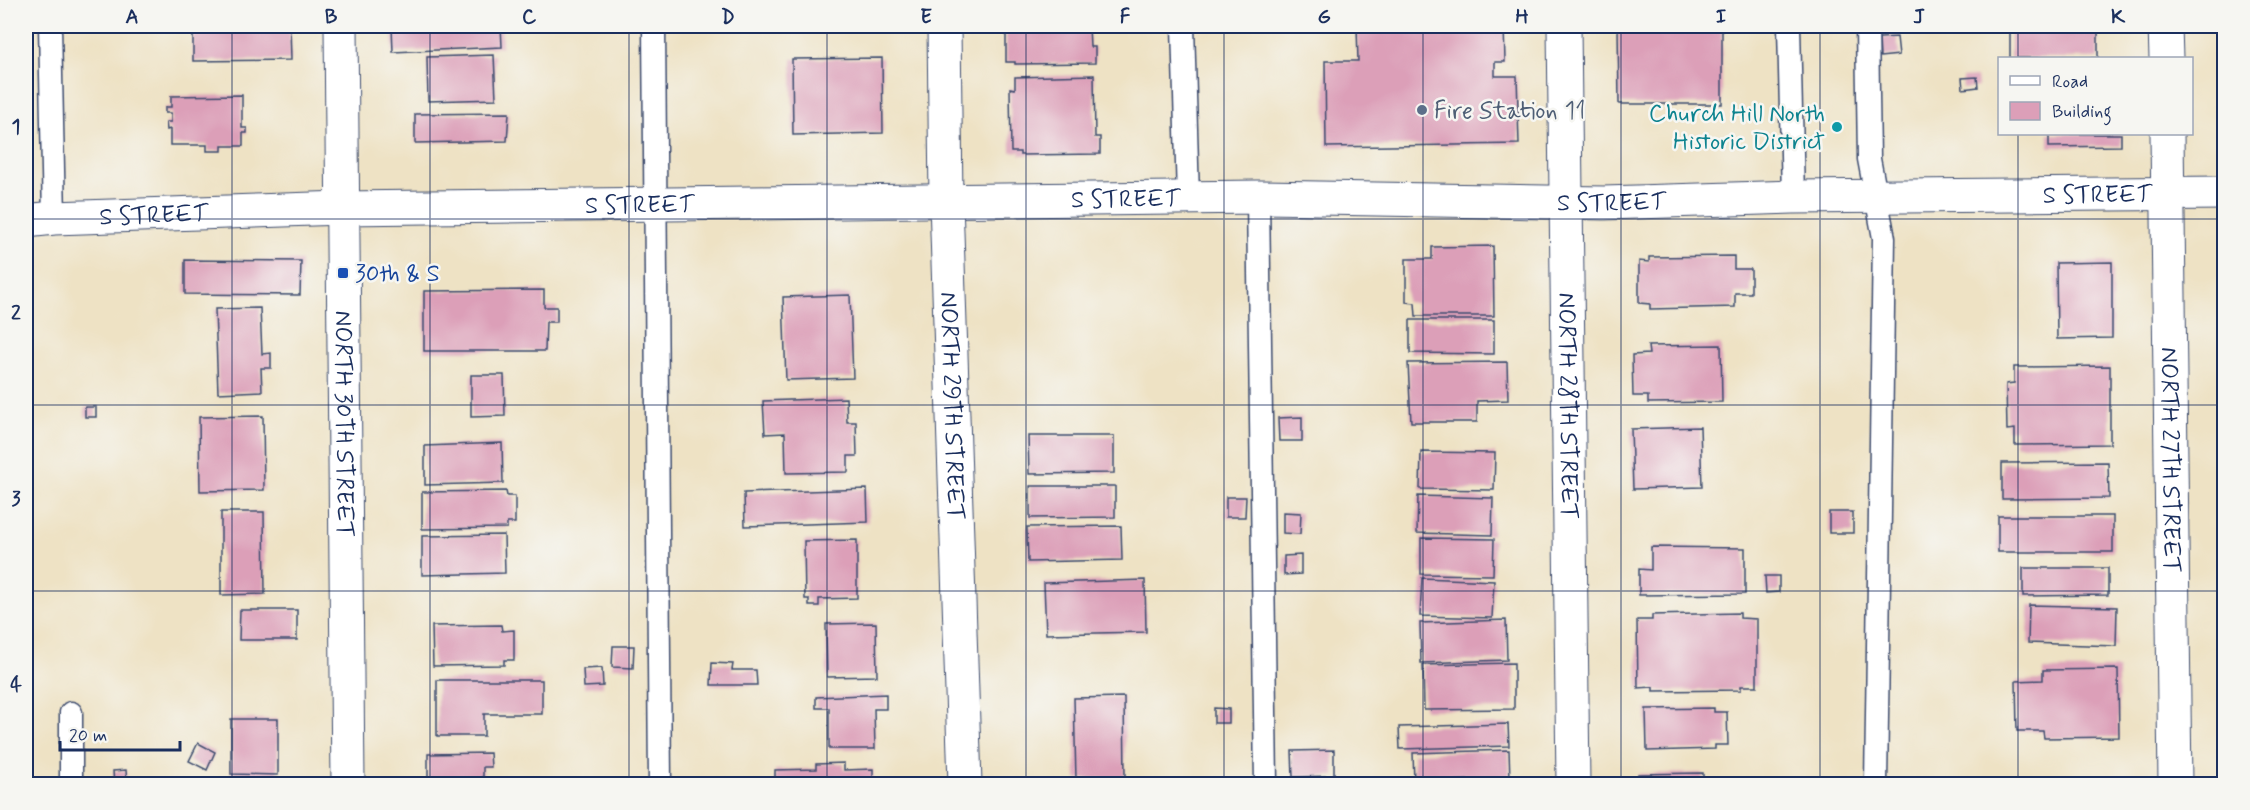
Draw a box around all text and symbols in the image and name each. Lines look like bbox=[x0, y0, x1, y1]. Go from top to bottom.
text: A bbox=[125, 4, 139, 31]
text: B bbox=[325, 4, 338, 31]
text: C bbox=[522, 4, 537, 31]
text: D bbox=[721, 4, 735, 31]
text: E bbox=[920, 4, 932, 31]
text: F bbox=[1120, 4, 1131, 31]
text: G bbox=[1317, 4, 1331, 31]
text: H bbox=[1515, 4, 1529, 31]
text: I bbox=[1716, 4, 1726, 31]
text: J bbox=[1913, 4, 1925, 31]
text: K bbox=[2111, 4, 2126, 31]
legend bbox=[1998, 57, 2193, 135]
text: Road bbox=[2052, 70, 2088, 94]
place label: Fire Station 11 bbox=[1434, 96, 1586, 127]
place label: Church Hill North Historic District bbox=[1649, 99, 1825, 158]
text: Building bbox=[2052, 100, 2112, 126]
marker: Fire Station 11 bbox=[1415, 103, 1429, 117]
text: 1 bbox=[12, 114, 20, 141]
marker: Church Hill North Historic District bbox=[1830, 120, 1844, 134]
street label: S STREET bbox=[2043, 180, 2153, 212]
street label: S STREET bbox=[1071, 184, 1181, 216]
street label: S STREET bbox=[1557, 187, 1667, 220]
street label: S STREET bbox=[585, 190, 695, 222]
street label: S STREET bbox=[99, 199, 210, 233]
place label: 30th & S bbox=[355, 259, 440, 290]
marker: 30th & S bbox=[336, 266, 350, 280]
street label: NORTH 29TH STREET bbox=[932, 291, 970, 521]
street label: NORTH 28TH STREET bbox=[1550, 292, 1584, 520]
text: 2 bbox=[11, 300, 21, 327]
street label: NORTH 30TH STREET bbox=[327, 310, 360, 538]
street label: NORTH 27TH STREET bbox=[2153, 347, 2186, 573]
text: 3 bbox=[11, 486, 21, 513]
text: 4 bbox=[10, 672, 22, 699]
scale bar bbox=[60, 714, 180, 752]
text: 20 m bbox=[69, 724, 107, 748]

